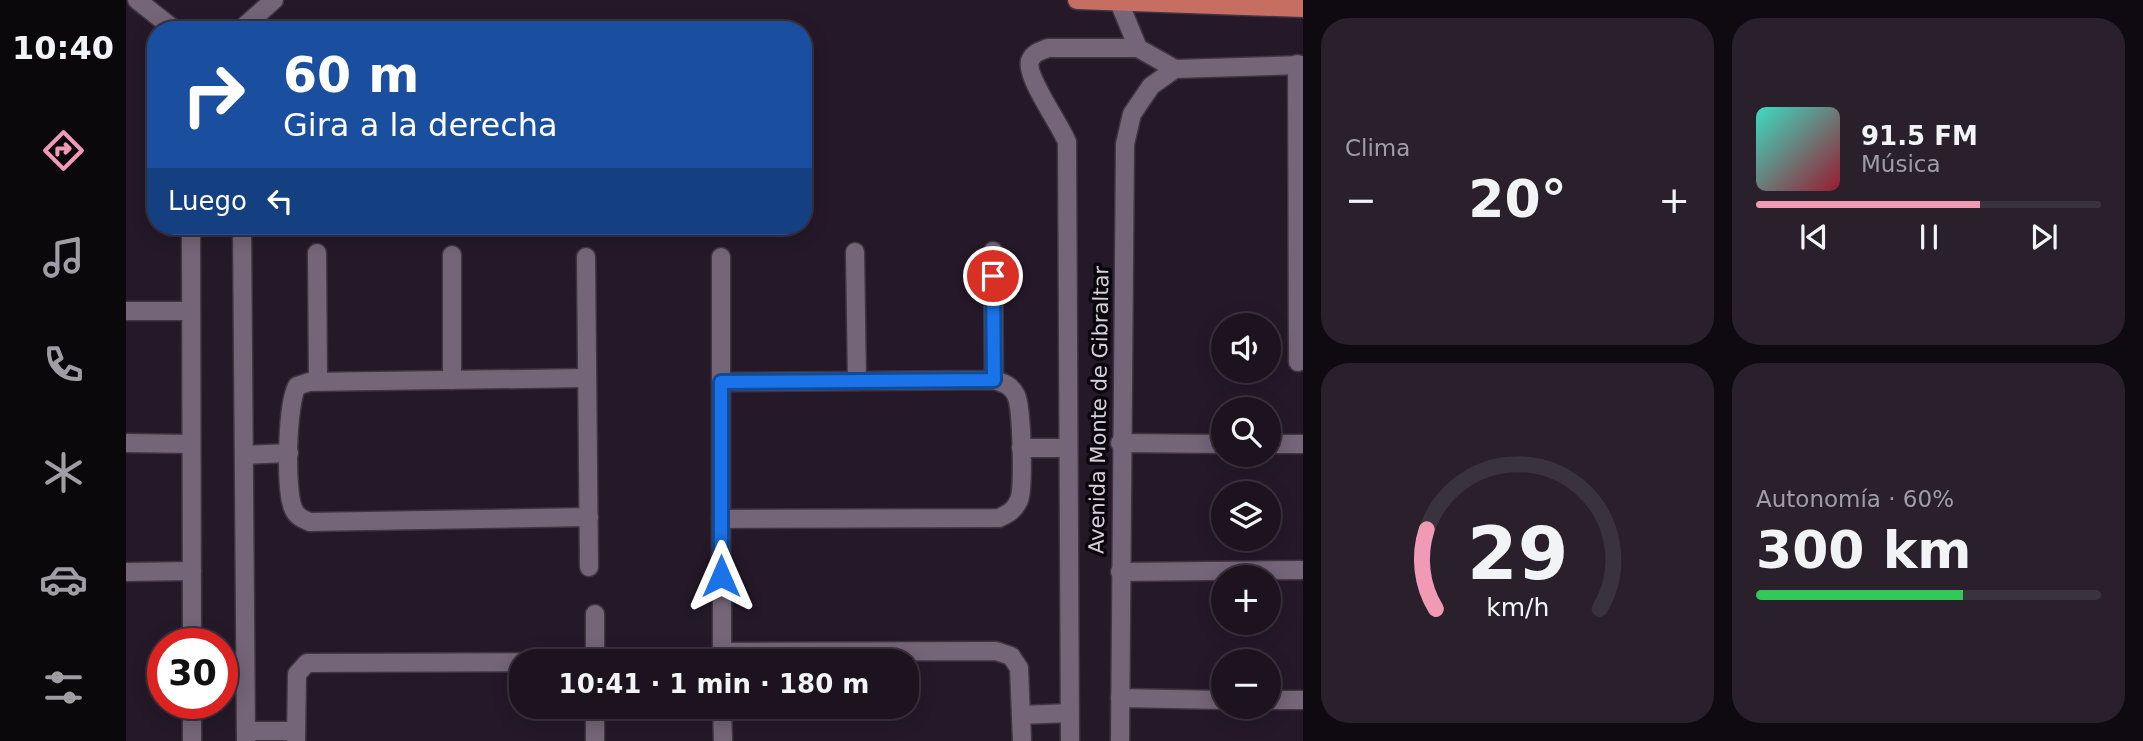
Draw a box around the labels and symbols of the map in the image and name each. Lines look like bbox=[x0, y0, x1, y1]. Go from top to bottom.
pin bbox=[963, 246, 1023, 306]
street label: Avenida Monte de Gibraltar bbox=[1084, 265, 1114, 554]
position arrow bbox=[684, 539, 758, 613]
speed limit sign: 30 bbox=[147, 628, 238, 719]

